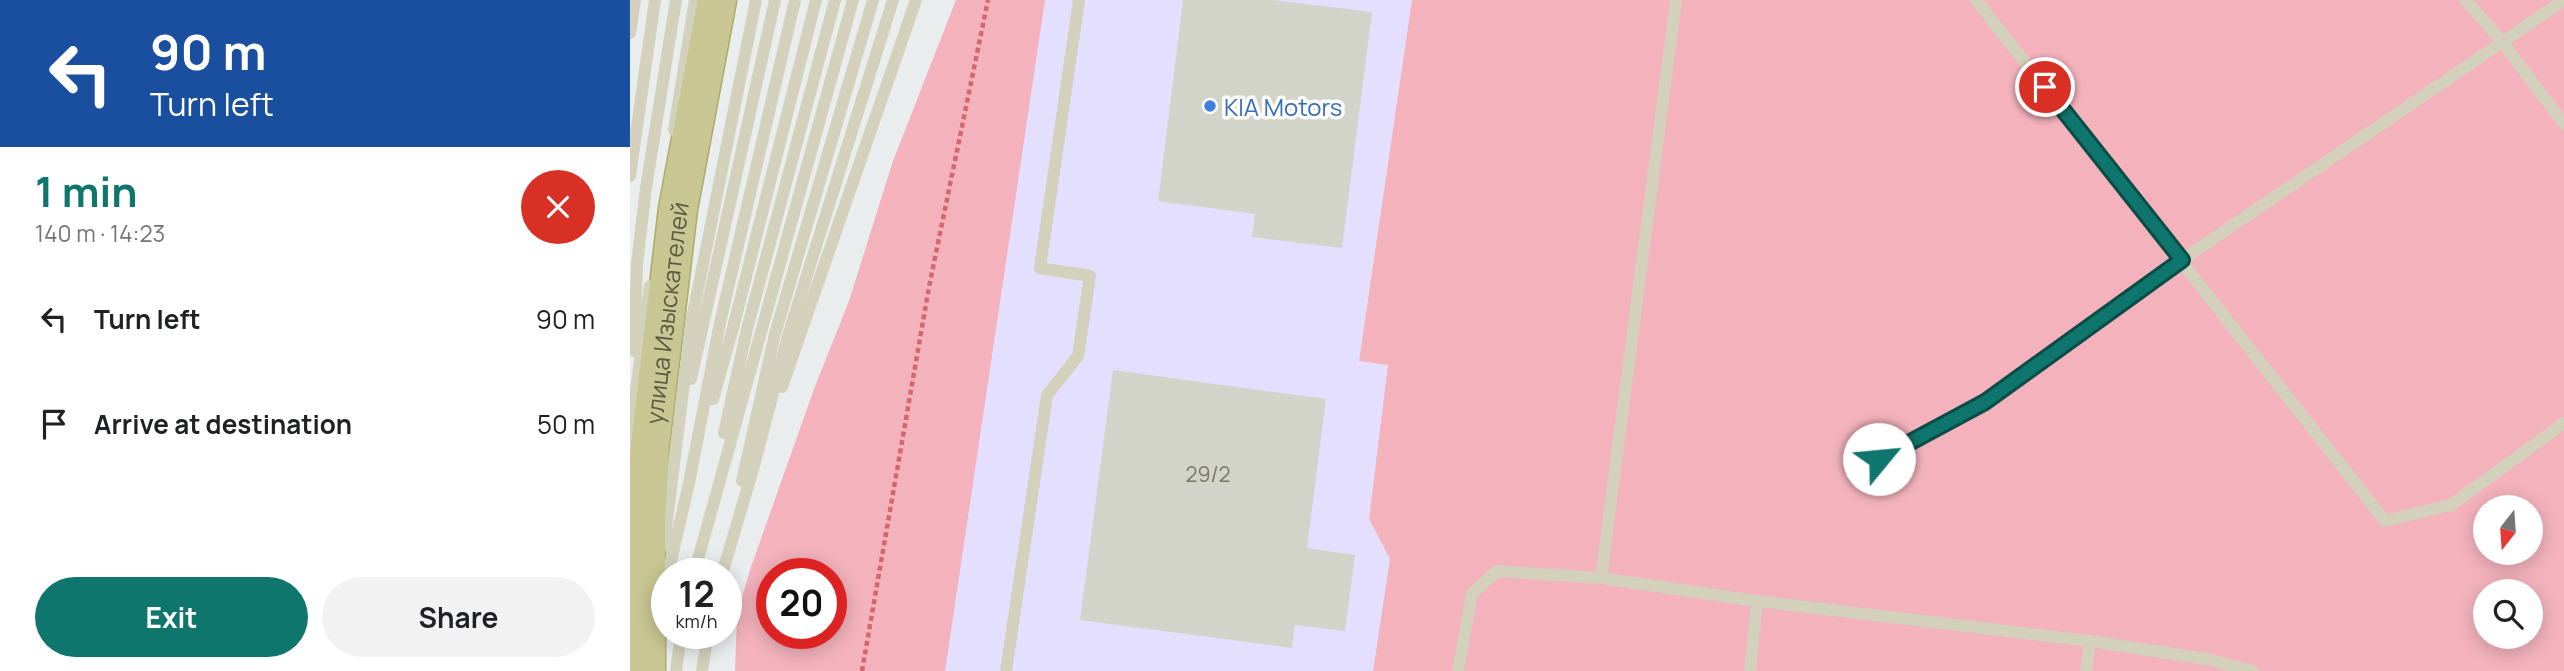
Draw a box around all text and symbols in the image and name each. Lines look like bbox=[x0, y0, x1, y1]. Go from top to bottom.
text: 90 m bbox=[150, 18, 267, 85]
icon: left bbox=[35, 28, 126, 119]
pin bbox=[2015, 57, 2075, 117]
icon: arrive bbox=[2026, 68, 2064, 106]
text: Turn left bbox=[150, 82, 274, 126]
place label: KIA Motors bbox=[1224, 90, 1342, 123]
marker: KIA Motors bbox=[1202, 98, 1218, 114]
text: 1 min bbox=[35, 162, 138, 220]
button: close bbox=[521, 170, 595, 244]
street label: улица Изыскателей bbox=[636, 199, 696, 426]
text: 140 m · 14:23 bbox=[35, 217, 165, 249]
icon: left bbox=[35, 300, 73, 338]
text: Turn left bbox=[94, 301, 201, 337]
text: 90 m bbox=[536, 301, 595, 337]
icon: arrive bbox=[35, 405, 73, 443]
text: Arrive at destination bbox=[94, 406, 352, 442]
text: 50 m bbox=[537, 406, 595, 442]
position arrow bbox=[1842, 422, 1916, 496]
house number: 29/2 bbox=[1185, 460, 1231, 488]
north arrow bbox=[2473, 495, 2543, 565]
map controls bbox=[2473, 495, 2543, 649]
speed limit sign: 20 bbox=[756, 558, 847, 649]
text: 12 bbox=[678, 570, 715, 618]
button: Exit bbox=[35, 577, 308, 657]
button: Share bbox=[322, 577, 595, 657]
button: search bbox=[2473, 579, 2543, 649]
text: km/h bbox=[676, 609, 717, 633]

